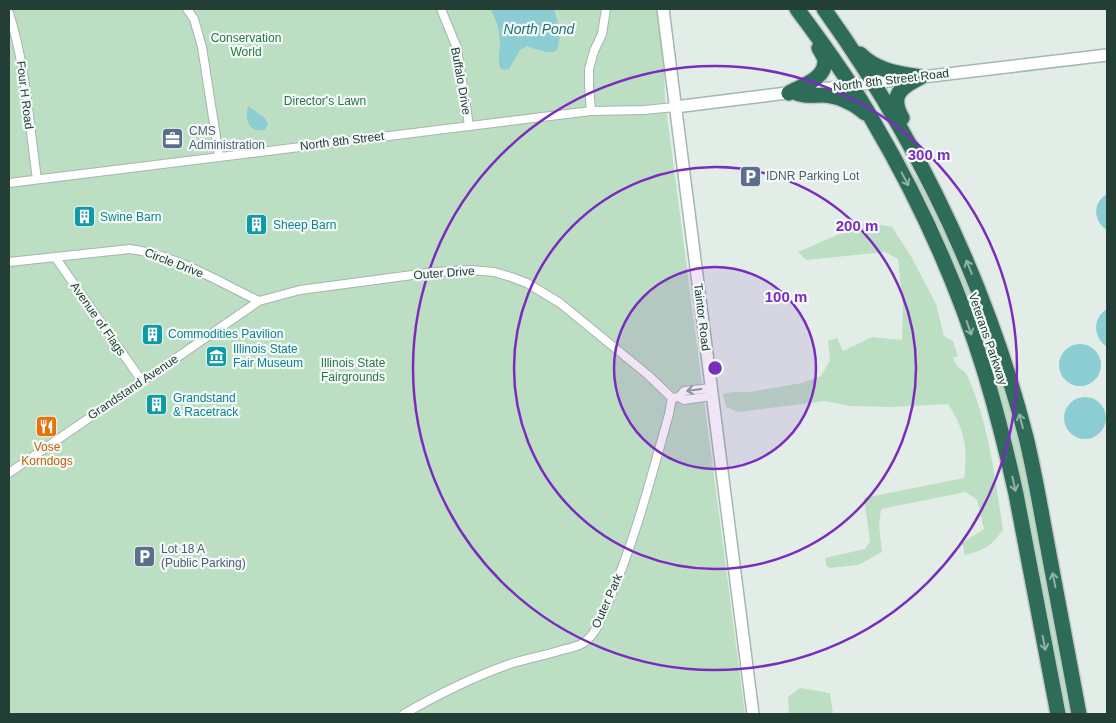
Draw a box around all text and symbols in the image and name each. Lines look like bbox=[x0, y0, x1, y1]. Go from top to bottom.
water label: North Pond bbox=[504, 21, 576, 37]
park label: Conservation World bbox=[211, 31, 281, 59]
street label: Buffalo Drive bbox=[448, 46, 474, 116]
street label: Four H Road bbox=[14, 60, 36, 130]
street label: North 8th Street Road bbox=[832, 66, 950, 94]
park label: Director's Lawn bbox=[284, 94, 366, 108]
place label: CMS Administration bbox=[189, 124, 265, 152]
office icon: CMS Administration bbox=[161, 126, 185, 150]
street label: North 8th Street bbox=[299, 129, 386, 153]
text: 300 m bbox=[908, 146, 950, 163]
parking icon: IDNR Parking Lot bbox=[738, 164, 762, 188]
place label: IDNR Parking Lot bbox=[766, 169, 860, 183]
one-way arrow bbox=[901, 171, 910, 186]
building icon: Swine Barn bbox=[72, 205, 96, 229]
place label: Swine Barn bbox=[100, 210, 161, 224]
building icon: Sheep Barn bbox=[245, 213, 269, 237]
text: 200 m bbox=[836, 217, 878, 234]
place label: Sheep Barn bbox=[273, 218, 336, 232]
street label: Circle Drive bbox=[143, 245, 206, 281]
one-way arrow bbox=[964, 260, 974, 275]
street label: Outer Drive bbox=[413, 264, 475, 282]
street label: Avenue of Flags bbox=[67, 280, 129, 358]
street label: Taintor Road bbox=[691, 282, 713, 352]
text: 100 m bbox=[765, 288, 807, 305]
street label: Veterans Parkway bbox=[966, 291, 1010, 387]
one-way arrow bbox=[965, 319, 975, 335]
building icon: Commodities Pavilion bbox=[140, 322, 164, 346]
place label: Commodities Pavilion bbox=[168, 327, 283, 341]
place label: Illinois State Fair Museum bbox=[233, 342, 303, 370]
museum icon: Illinois State Fair Museum bbox=[205, 344, 229, 368]
street label: Grandstand Avenue bbox=[85, 351, 181, 422]
park label: Illinois State Fairgrounds bbox=[321, 356, 386, 384]
centre of rings bbox=[706, 359, 724, 377]
one-way arrow bbox=[686, 385, 702, 395]
place label: Grandstand & Racetrack bbox=[173, 391, 239, 419]
building icon: Grandstand & Racetrack bbox=[145, 393, 169, 417]
restaurant icon: Vose Korndogs bbox=[35, 414, 59, 438]
one-way arrow bbox=[1016, 414, 1026, 430]
place label: Vose Korndogs bbox=[21, 440, 73, 468]
one-way arrow bbox=[1010, 475, 1019, 491]
place label: Lot 18 A (Public Parking) bbox=[161, 542, 246, 570]
parking icon: Lot 18 A (Public Parking) bbox=[133, 544, 157, 568]
street label: Outer Park bbox=[589, 571, 626, 630]
one-way arrow bbox=[1049, 573, 1058, 589]
one-way arrow bbox=[1040, 635, 1049, 651]

